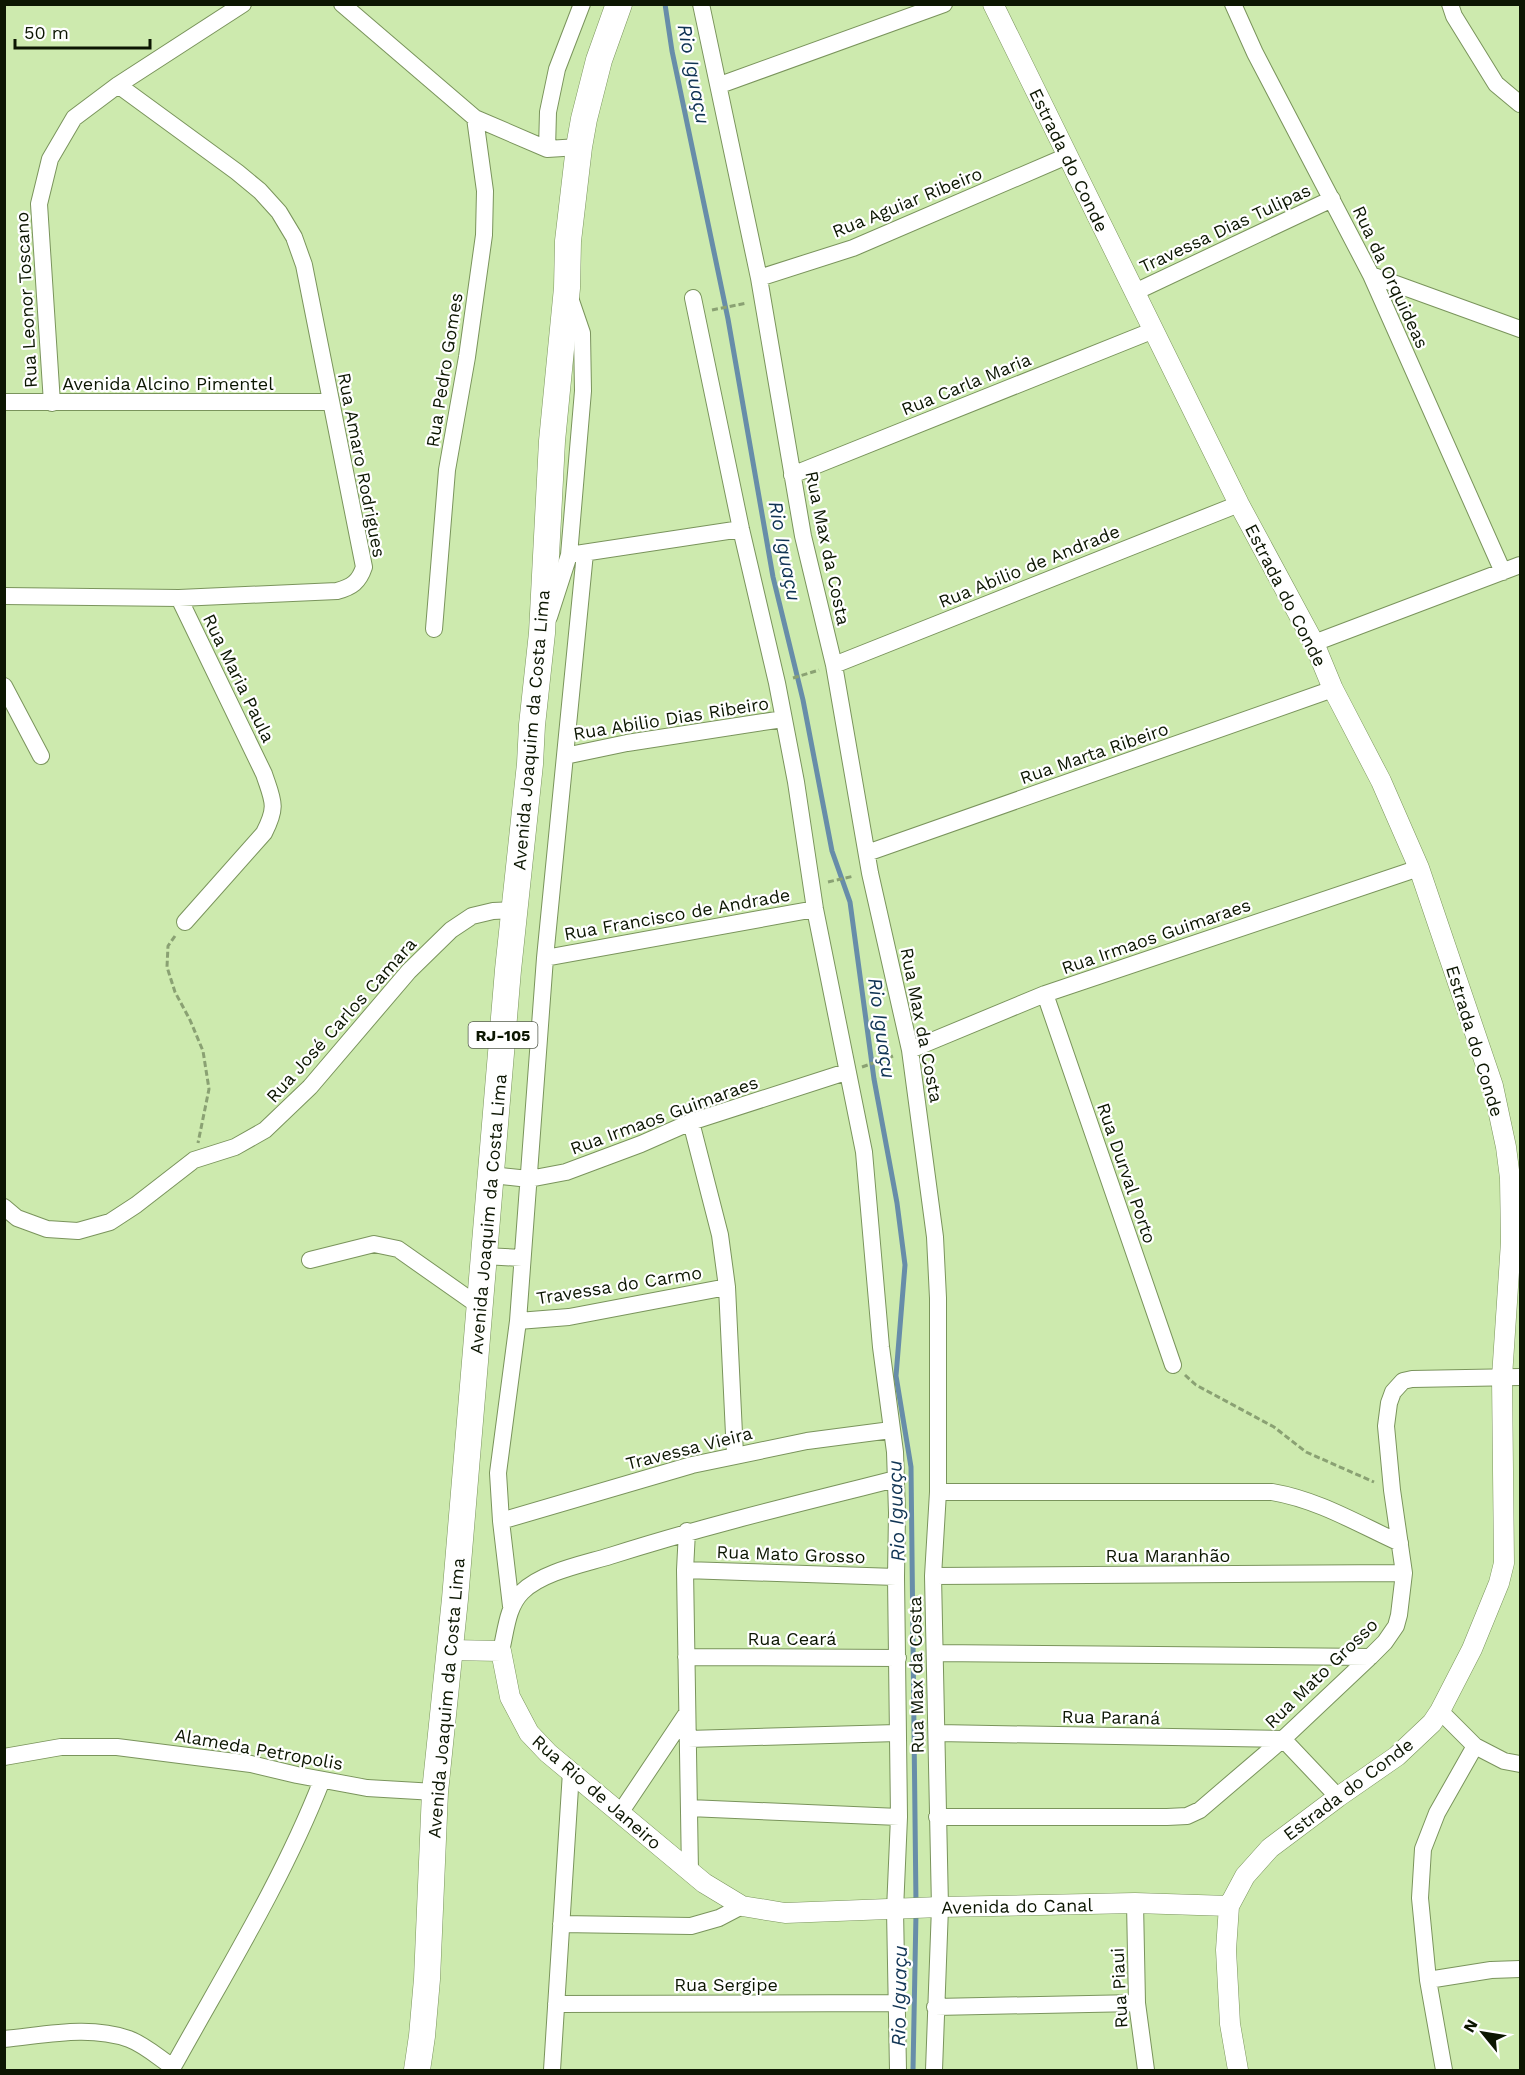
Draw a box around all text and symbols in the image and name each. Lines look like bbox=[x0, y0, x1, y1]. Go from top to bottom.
scale bar bbox=[15, 12, 150, 50]
text: 50 m bbox=[24, 22, 69, 43]
water label: Rio Iguaçu bbox=[673, 22, 715, 126]
street label: Estrada do Conde bbox=[1025, 85, 1113, 235]
street label: Rua Aguiar Ribeiro bbox=[829, 162, 985, 242]
street label: Travessa Dias Tulipas bbox=[1136, 179, 1314, 277]
street label: Rua da Orquideas bbox=[1349, 202, 1433, 352]
street label: Rua Leonor Toscano bbox=[11, 211, 41, 389]
street label: Rua Pedro Gomes bbox=[421, 291, 467, 449]
street label: Rua Carla Maria bbox=[898, 348, 1034, 420]
street label: Rua Amaro Rodrigues bbox=[334, 371, 390, 559]
street label: Avenida Alcino Pimentel bbox=[62, 373, 274, 394]
street label: Rua Max da Costa bbox=[801, 469, 855, 627]
water label: Rio Iguaçu bbox=[764, 499, 806, 603]
street label: Rua Abilio de Andrade bbox=[935, 520, 1123, 612]
street label: Estrada do Conde bbox=[1241, 520, 1331, 670]
street label: Avenida Joaquim da Costa Lima bbox=[508, 589, 554, 871]
street label: Rua Maria Paula bbox=[199, 610, 279, 746]
street label: Rua Abilio Dias Ribeiro bbox=[572, 692, 770, 744]
street label: Rua Marta Ribeiro bbox=[1017, 718, 1171, 788]
street label: Rua Francisco de Andrade bbox=[562, 884, 792, 944]
street label: Rua Irmaos Guimaraes bbox=[1059, 894, 1253, 978]
street label: Rua José Carlos Camara bbox=[262, 933, 420, 1107]
street label: Rua Max da Costa bbox=[897, 946, 947, 1104]
street label: Estrada do Conde bbox=[1442, 963, 1508, 1119]
water label: Rio Iguaçu bbox=[863, 976, 901, 1080]
road number: RJ-105 bbox=[468, 1022, 538, 1048]
street label: Rua Irmaos Guimaraes bbox=[567, 1071, 761, 1159]
street label: Avenida Joaquim da Costa Lima bbox=[465, 1073, 511, 1355]
street label: Rua Durval Porto bbox=[1093, 1100, 1161, 1246]
street label: Travessa do Carmo bbox=[535, 1262, 703, 1308]
street label: Travessa Vieira bbox=[624, 1422, 754, 1474]
water label: Rio Iguaçu bbox=[882, 1460, 910, 1562]
street label: Rua Mato Grosso bbox=[716, 1541, 866, 1567]
street label: Rua Maranhão bbox=[1106, 1545, 1230, 1566]
street label: Avenida Joaquim da Costa Lima bbox=[423, 1557, 469, 1839]
street label: Rua Max da Costa bbox=[904, 1596, 928, 1754]
street label: Rua Mato Grosso bbox=[1260, 1614, 1382, 1732]
street label: Rua Ceará bbox=[748, 1628, 837, 1649]
street label: Rua Paraná bbox=[1062, 1706, 1160, 1728]
street label: Alameda Petropolis bbox=[173, 1724, 345, 1774]
street label: Rua Rio de Janeiro bbox=[528, 1730, 666, 1854]
street label: Estrada do Conde bbox=[1279, 1733, 1417, 1845]
street label: Avenida do Canal bbox=[941, 1894, 1094, 1918]
water label: Rio Iguaçu bbox=[886, 1945, 912, 2047]
street label: Rua Piaui bbox=[1106, 1947, 1132, 2029]
street label: Rua Sergipe bbox=[674, 1974, 778, 1995]
north arrow bbox=[1453, 2003, 1513, 2063]
text: N bbox=[1459, 2016, 1482, 2036]

